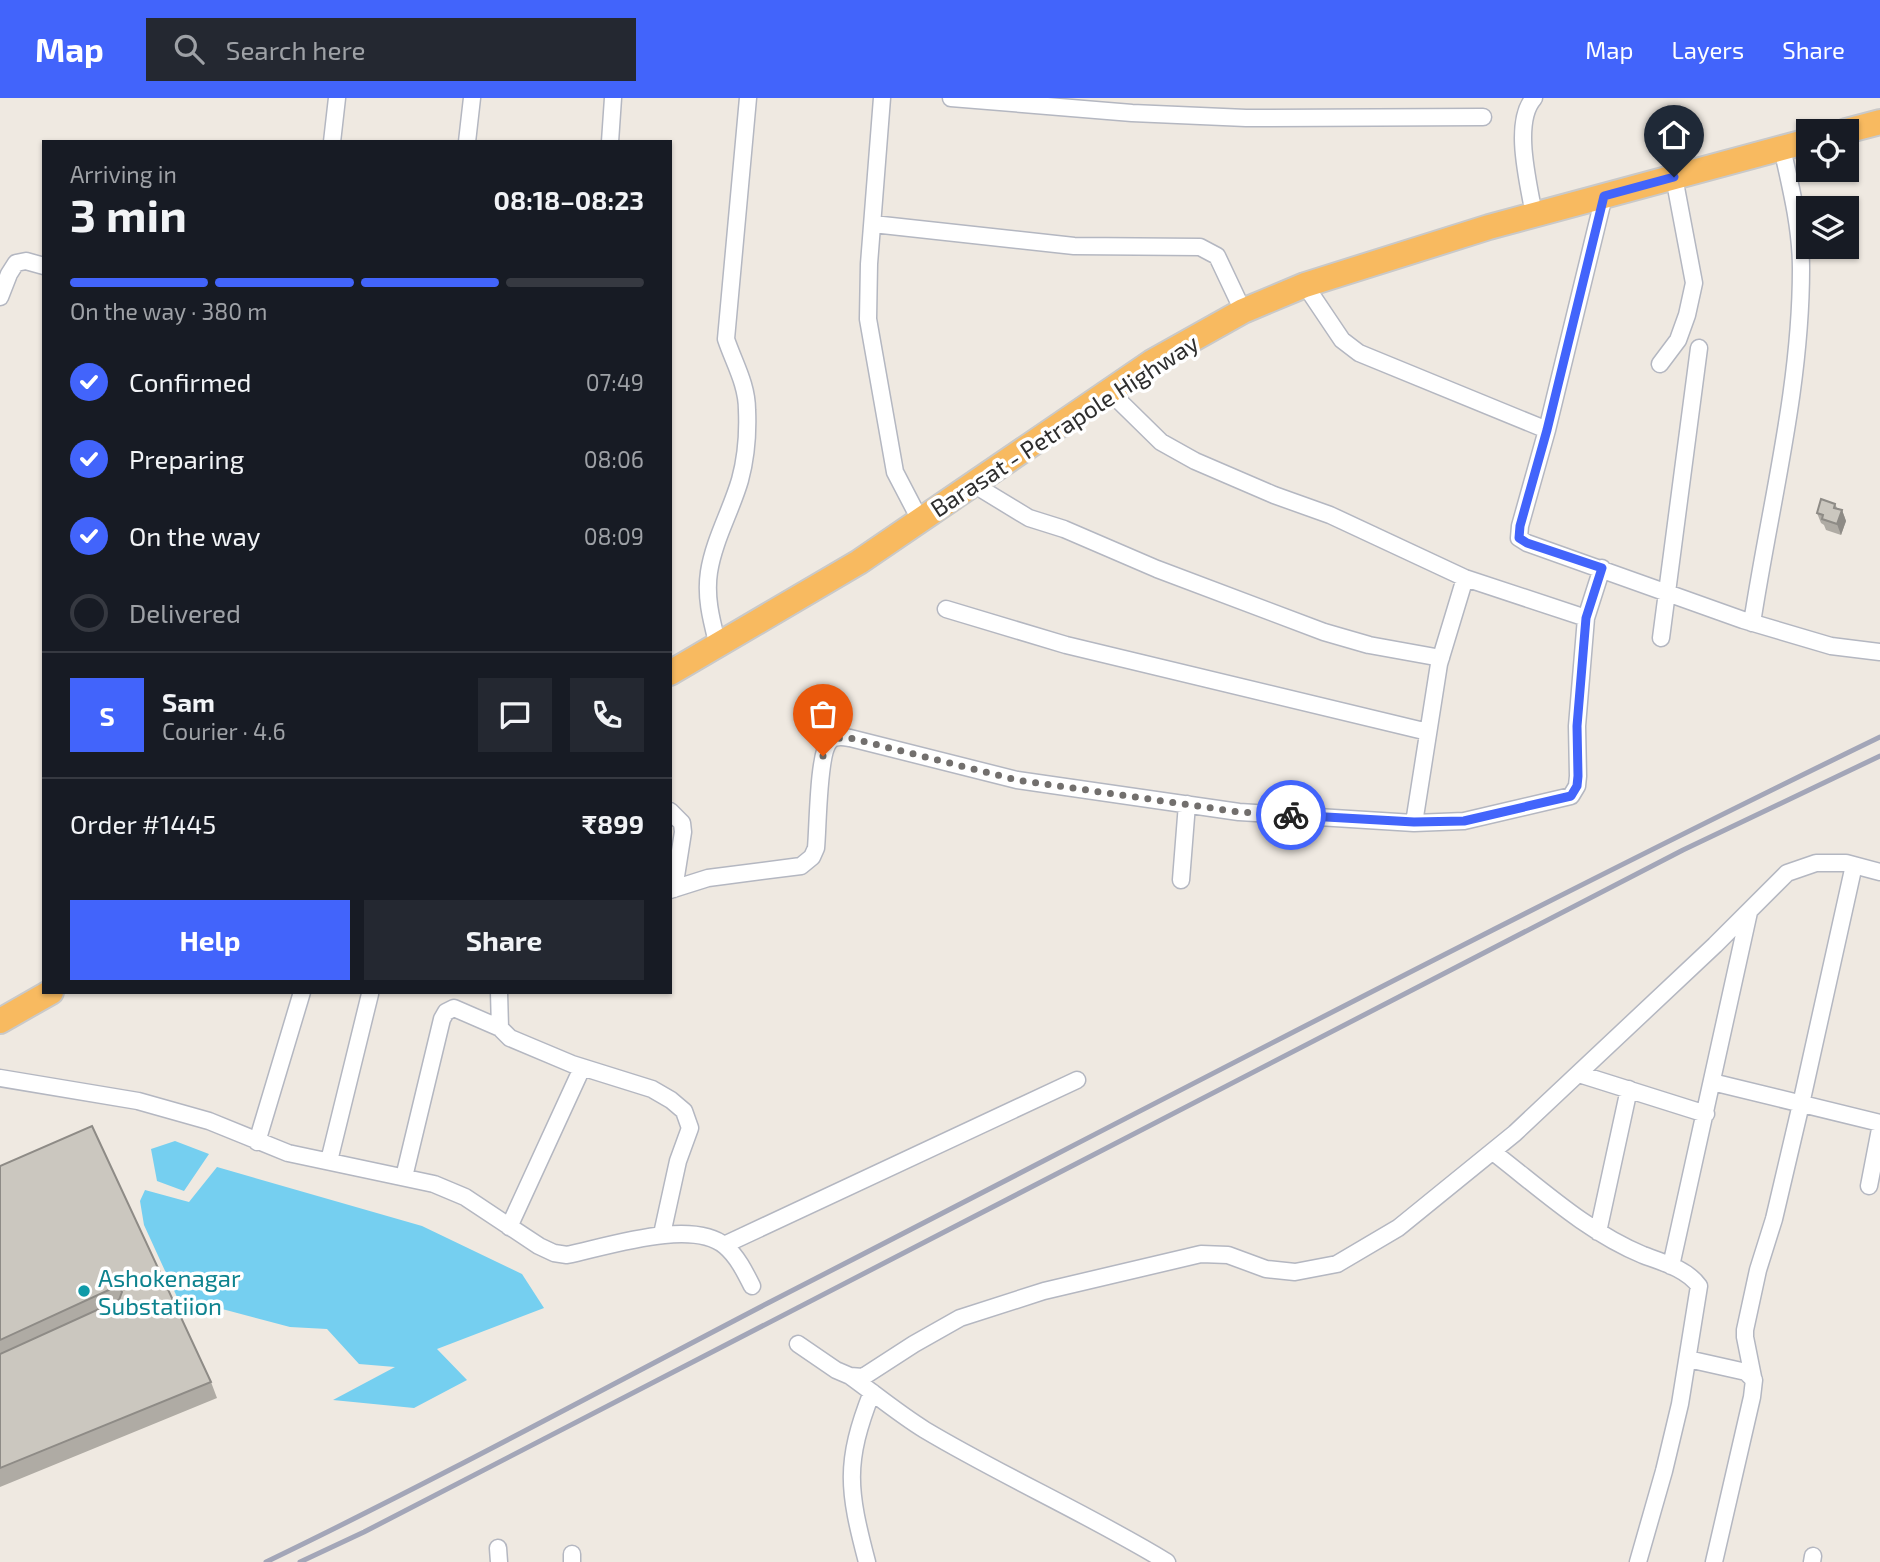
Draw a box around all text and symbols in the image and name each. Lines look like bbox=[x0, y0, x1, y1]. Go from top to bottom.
search box bbox=[146, 18, 636, 81]
text: Map bbox=[35, 29, 104, 69]
icon: search bbox=[170, 30, 208, 68]
text: Search here bbox=[226, 34, 365, 65]
text: Map bbox=[1585, 35, 1633, 64]
text: Layers bbox=[1671, 35, 1744, 64]
text: Share bbox=[1782, 35, 1845, 64]
pin bbox=[1644, 105, 1704, 177]
icon: home bbox=[1655, 116, 1693, 154]
map controls bbox=[1796, 119, 1859, 259]
button: locate bbox=[1796, 119, 1859, 182]
text: Arriving in bbox=[70, 160, 177, 188]
text: 08:18–08:23 bbox=[494, 184, 644, 215]
text: 3 min bbox=[70, 186, 187, 241]
button: layers bbox=[1796, 196, 1859, 259]
text: On the way · 380 m bbox=[70, 297, 267, 325]
street label: Barasat - Petrapole Highway bbox=[925, 327, 1204, 523]
icon: check bbox=[70, 363, 108, 401]
text: Confirmed bbox=[129, 366, 252, 397]
text: 07:49 bbox=[586, 368, 644, 396]
icon: check bbox=[70, 440, 108, 478]
text: Preparing bbox=[129, 443, 244, 474]
text: 08:06 bbox=[584, 445, 644, 473]
icon: check bbox=[70, 517, 108, 555]
text: On the way bbox=[129, 520, 260, 551]
text: 08:09 bbox=[584, 522, 644, 550]
text: Delivered bbox=[129, 597, 241, 628]
button: chat bbox=[478, 678, 552, 752]
button: phone bbox=[570, 678, 644, 752]
pin bbox=[793, 684, 853, 756]
text: Sam bbox=[162, 686, 215, 717]
icon: bag bbox=[804, 695, 842, 733]
text: S bbox=[99, 700, 115, 731]
text: Courier · 4.6 bbox=[162, 717, 286, 745]
courier bbox=[1256, 780, 1326, 850]
icon: bike bbox=[1272, 796, 1310, 834]
text: Order #1445 bbox=[70, 808, 216, 839]
text: ₹899 bbox=[582, 808, 644, 839]
button: Help bbox=[70, 900, 350, 980]
button: Share bbox=[364, 900, 644, 980]
place label: Ashokenagar Substatiion bbox=[98, 1263, 241, 1320]
marker: Ashokenagar Substatiion bbox=[76, 1283, 92, 1299]

